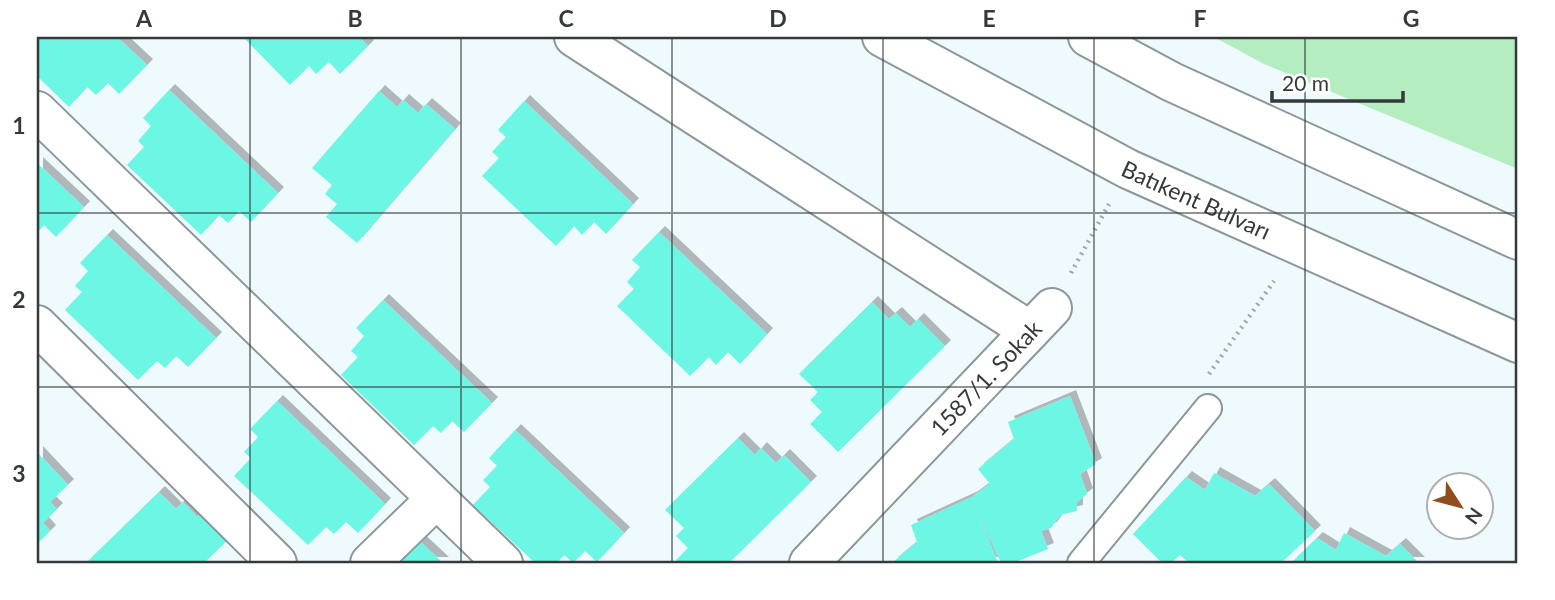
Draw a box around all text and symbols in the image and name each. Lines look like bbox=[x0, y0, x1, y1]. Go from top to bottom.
text: A bbox=[135, 4, 153, 32]
text: B bbox=[347, 4, 363, 32]
text: C bbox=[558, 4, 574, 32]
text: D bbox=[769, 4, 787, 32]
text: E bbox=[982, 4, 996, 32]
text: F bbox=[1193, 4, 1207, 32]
text: G bbox=[1403, 4, 1419, 32]
scale bar bbox=[1272, 60, 1403, 104]
text: 20 m bbox=[1282, 70, 1329, 95]
text: 1 bbox=[12, 111, 26, 139]
street label: Batıkent Bulvarı bbox=[1118, 154, 1275, 245]
text: 2 bbox=[12, 285, 26, 313]
street label: 1587/1. Sokak bbox=[924, 314, 1047, 441]
text: 3 bbox=[12, 459, 26, 487]
north arrow bbox=[1426, 470, 1496, 540]
text: N bbox=[1461, 504, 1488, 529]

